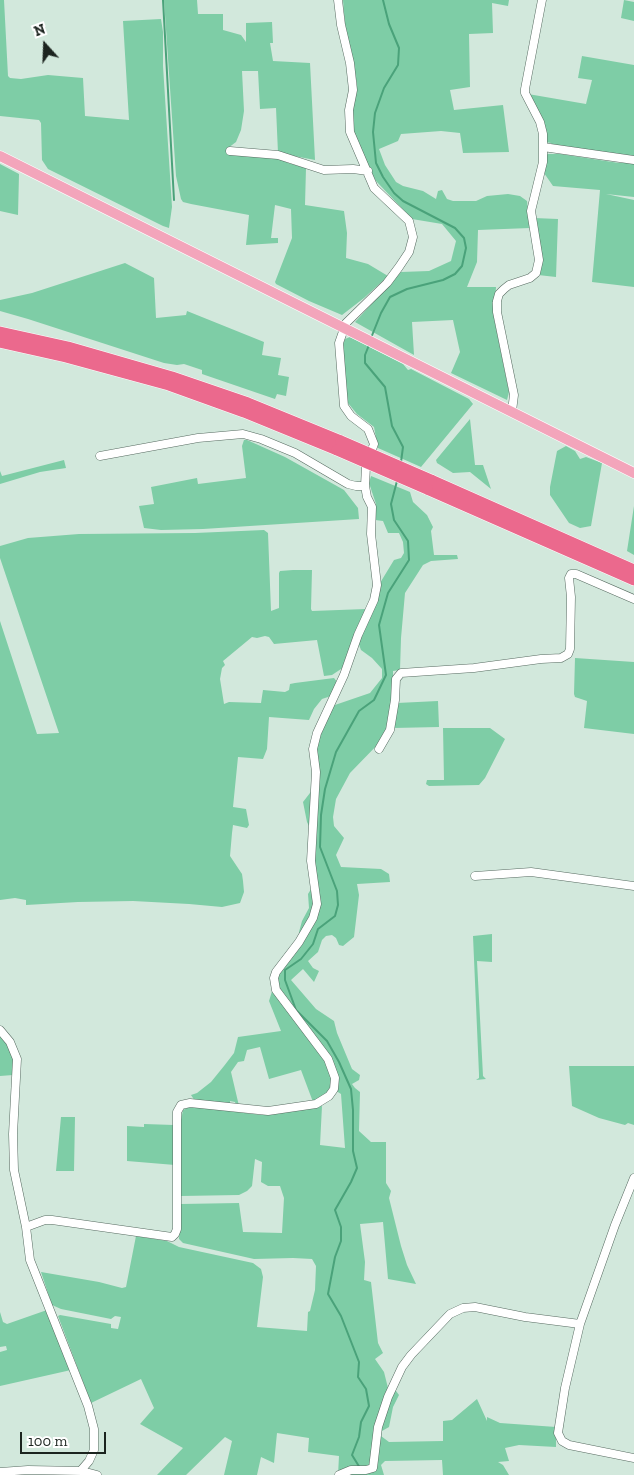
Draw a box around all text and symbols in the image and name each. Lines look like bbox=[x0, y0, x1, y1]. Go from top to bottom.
north arrow bbox=[20, 20, 70, 70]
text: N bbox=[32, 21, 48, 40]
scale bar bbox=[22, 1422, 109, 1454]
text: 100 m bbox=[28, 1432, 67, 1450]

